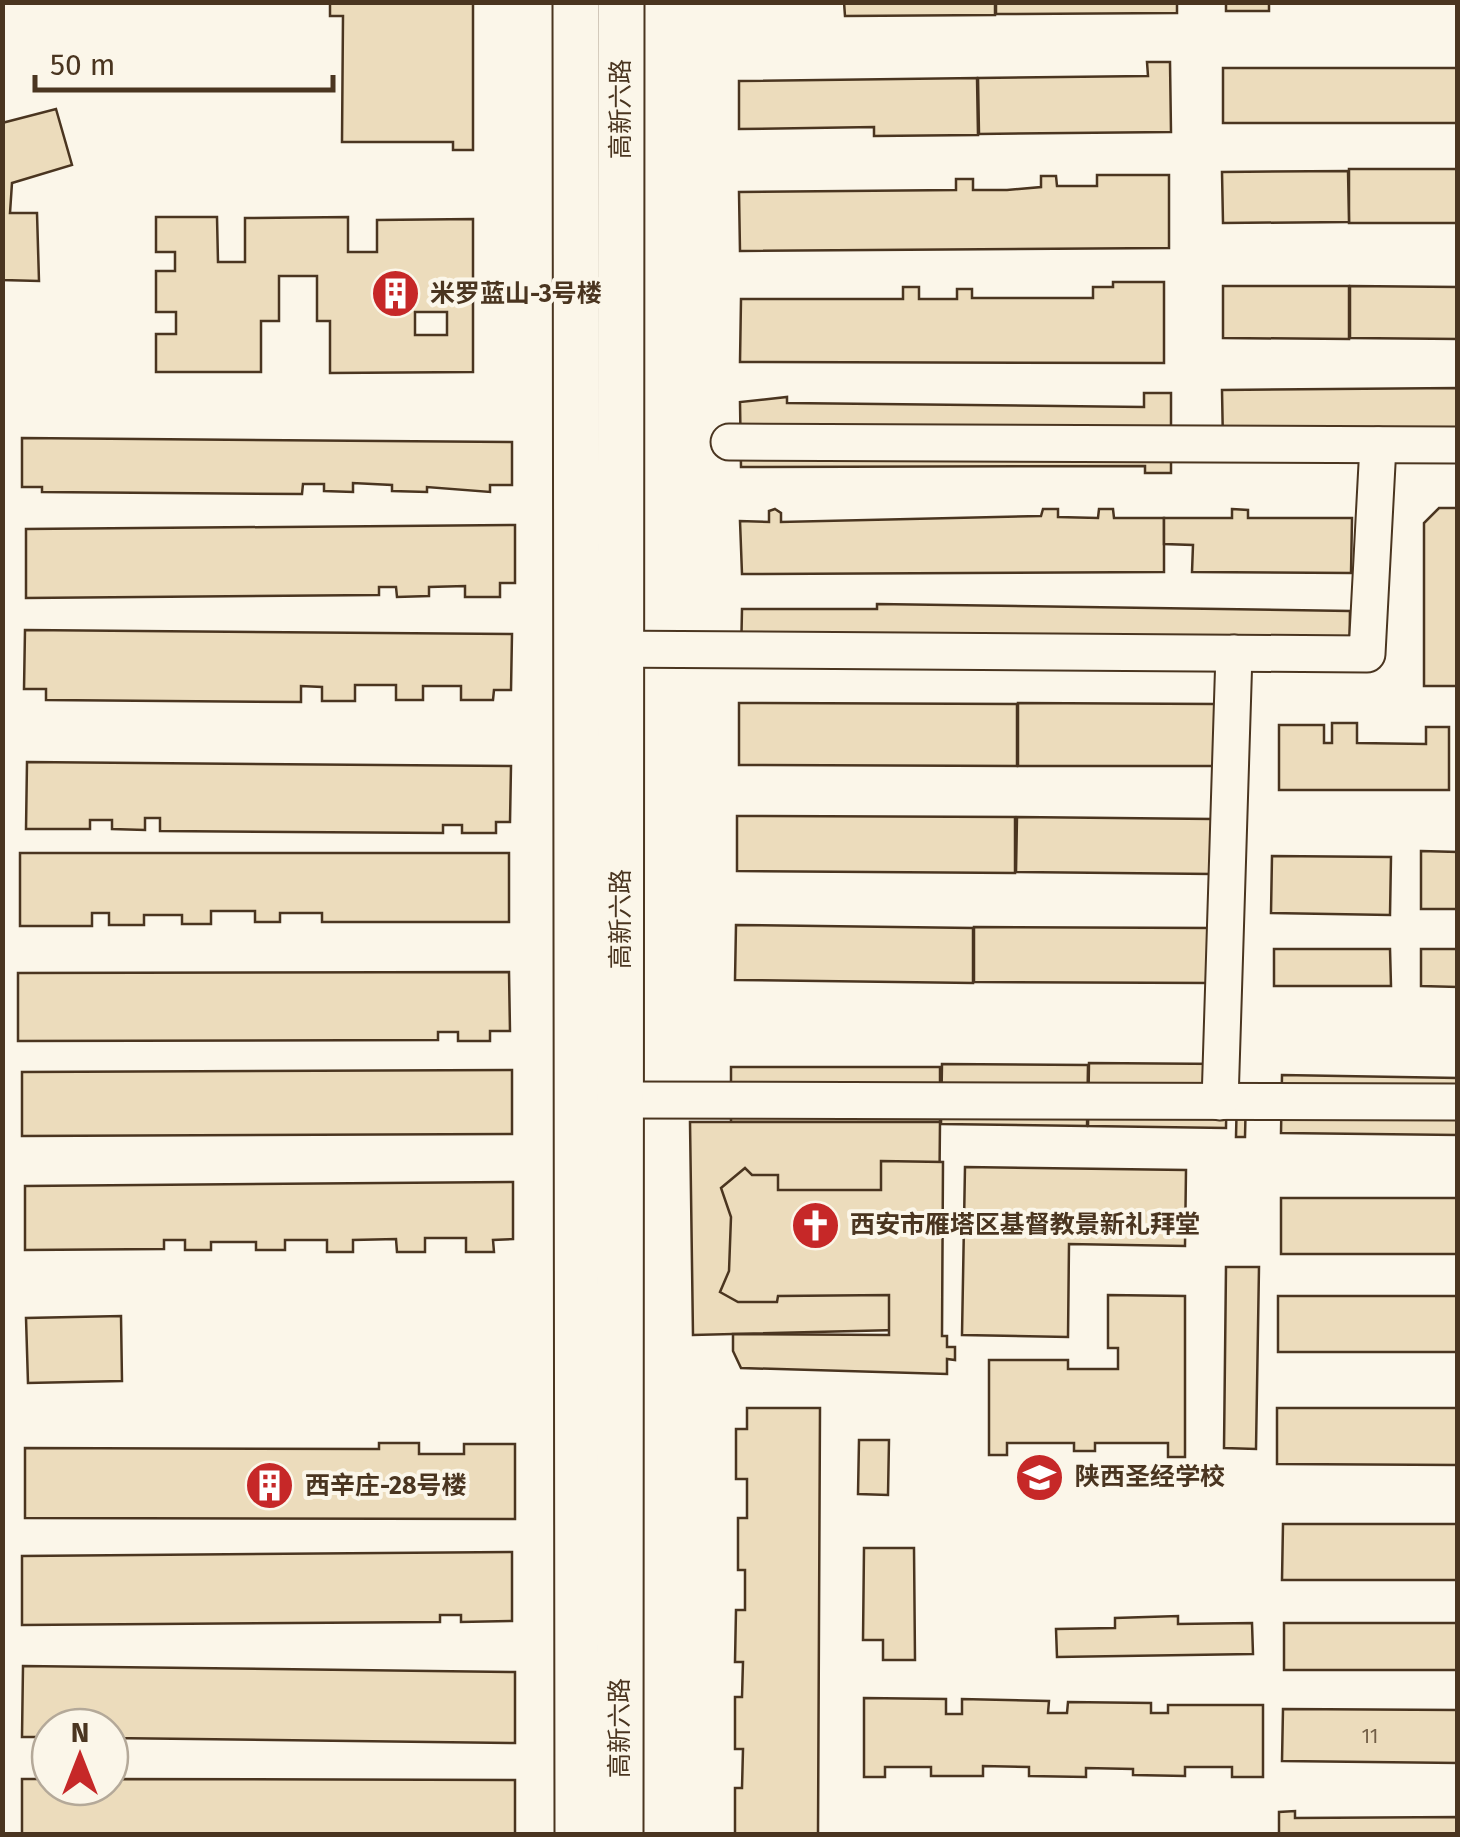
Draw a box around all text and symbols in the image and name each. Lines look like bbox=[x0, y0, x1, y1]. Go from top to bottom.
scale bar bbox=[35, 30, 332, 92]
text: 50 m bbox=[50, 47, 115, 83]
street label: 高新六路 bbox=[606, 59, 636, 159]
building icon: 米罗蓝山-3号楼 bbox=[369, 268, 421, 320]
place label: 米罗蓝山-3号楼 bbox=[430, 279, 602, 309]
street label: 高新六路 bbox=[606, 869, 636, 969]
church icon: 西安市雁塔区基督教景新礼拜堂 bbox=[789, 1199, 841, 1251]
place label: 西安市雁塔区基督教景新礼拜堂 bbox=[850, 1210, 1200, 1240]
school or university icon: 陕西圣经学校 bbox=[1014, 1451, 1066, 1503]
building icon: 西辛庄-28号楼 bbox=[244, 1460, 296, 1512]
place label: 陕西圣经学校 bbox=[1075, 1462, 1225, 1492]
place label: 西辛庄-28号楼 bbox=[305, 1471, 466, 1501]
street label: 高新六路 bbox=[605, 1678, 635, 1778]
north arrow bbox=[30, 1707, 130, 1807]
text: N bbox=[71, 1716, 89, 1749]
house number: 11 bbox=[1361, 1724, 1379, 1748]

